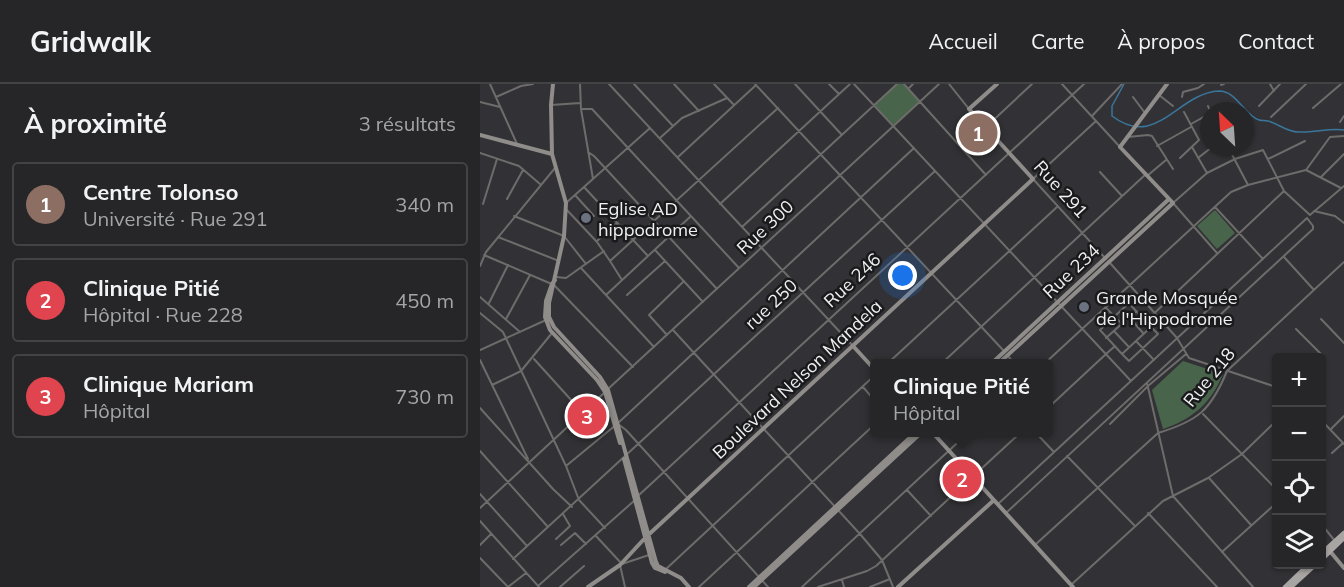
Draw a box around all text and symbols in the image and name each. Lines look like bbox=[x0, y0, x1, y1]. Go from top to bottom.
text: Gridwalk bbox=[30, 24, 151, 59]
text: Accueil bbox=[928, 28, 998, 54]
text: Carte bbox=[1031, 28, 1084, 54]
text: À propos bbox=[1117, 28, 1205, 54]
text: Contact bbox=[1238, 28, 1314, 54]
north arrow bbox=[1200, 102, 1254, 156]
text: À proximité bbox=[24, 107, 167, 140]
pin: 1 bbox=[958, 110, 998, 156]
text: 3 résultats bbox=[359, 111, 456, 136]
street label: Rue 291 bbox=[1029, 155, 1093, 223]
text: Centre Tolonso bbox=[83, 178, 239, 206]
text: 1 bbox=[40, 192, 52, 217]
text: 340 m bbox=[395, 192, 454, 217]
street label: Rue 300 bbox=[732, 195, 798, 259]
place label: Eglise AD hippodrome bbox=[598, 197, 698, 241]
text: Université · Rue 291 bbox=[83, 206, 268, 231]
marker: Eglise AD hippodrome bbox=[579, 211, 593, 225]
street label: Rue 234 bbox=[1038, 239, 1104, 303]
street label: Rue 246 bbox=[819, 248, 885, 312]
your location bbox=[888, 261, 917, 290]
text: Clinique Pitié bbox=[83, 274, 220, 302]
street label: rue 250 bbox=[740, 274, 802, 334]
place label: Grande Mosquée de l'Hippodrome bbox=[1096, 286, 1238, 330]
text: 2 bbox=[40, 288, 52, 313]
text: 450 m bbox=[395, 288, 454, 313]
street label: Boulevard Nelson Mandela bbox=[707, 294, 887, 464]
marker: Grande Mosquée de l'Hippodrome bbox=[1077, 300, 1091, 314]
text: Hôpital · Rue 228 bbox=[83, 302, 243, 327]
street label: Rue 218 bbox=[1178, 343, 1240, 411]
map controls bbox=[1272, 353, 1326, 569]
button: + bbox=[1272, 353, 1326, 407]
popup bbox=[870, 359, 1053, 437]
text: Clinique Mariam bbox=[83, 370, 254, 398]
text: Clinique Pitié bbox=[893, 372, 1030, 400]
text: 3 bbox=[40, 384, 52, 409]
text: 730 m bbox=[395, 384, 454, 409]
pin: 3 bbox=[568, 394, 606, 438]
text: Hôpital bbox=[83, 398, 150, 423]
text: Hôpital bbox=[893, 400, 960, 425]
button: − bbox=[1272, 407, 1326, 461]
pin: 2 bbox=[942, 456, 982, 502]
button: locate bbox=[1272, 461, 1326, 515]
button: layers bbox=[1272, 515, 1326, 569]

